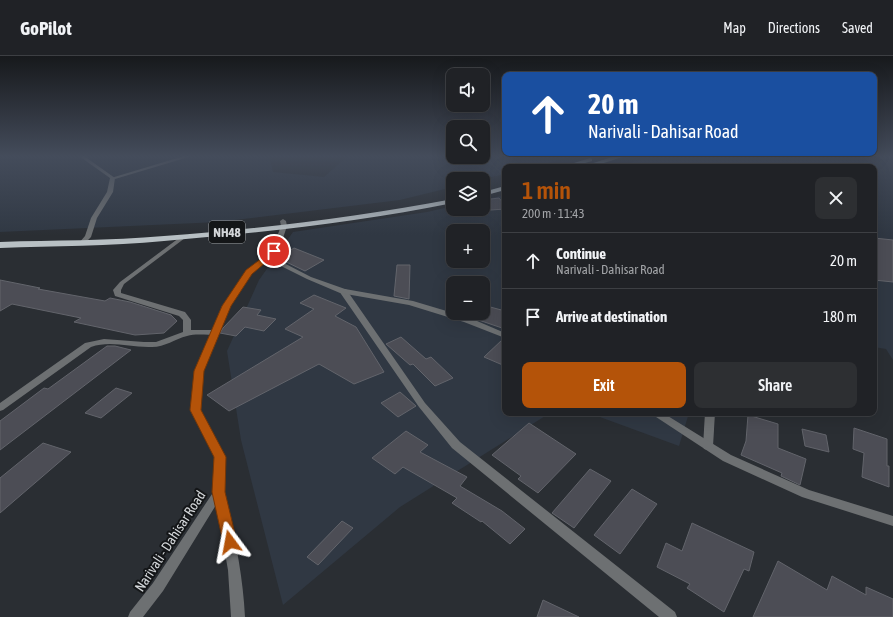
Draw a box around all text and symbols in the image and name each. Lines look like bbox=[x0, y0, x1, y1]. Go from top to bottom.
text: GoPilot bbox=[20, 17, 72, 39]
text: Map bbox=[723, 20, 746, 36]
text: Directions bbox=[768, 20, 820, 36]
text: Saved bbox=[842, 20, 873, 36]
map controls bbox=[446, 68, 490, 320]
button: sound bbox=[446, 68, 490, 112]
icon: ahead bbox=[522, 88, 574, 140]
text: 20 m bbox=[588, 88, 638, 120]
button: search bbox=[446, 120, 490, 164]
text: Narivali - Dahisar Road bbox=[588, 121, 739, 142]
button: layers bbox=[446, 172, 490, 216]
text: 1 min bbox=[522, 177, 571, 204]
button: close bbox=[815, 177, 857, 219]
text: 200 m · 11:43 bbox=[522, 206, 585, 221]
road number: NH48 bbox=[209, 221, 245, 243]
button: + bbox=[446, 224, 490, 268]
pin bbox=[257, 234, 291, 268]
icon: arrive bbox=[263, 240, 285, 262]
text: Continue bbox=[556, 245, 606, 262]
icon: ahead bbox=[522, 250, 544, 272]
text: 20 m bbox=[830, 252, 857, 269]
text: Narivali - Dahisar Road bbox=[556, 262, 665, 277]
button: − bbox=[446, 276, 490, 320]
icon: arrive bbox=[522, 306, 544, 328]
text: Arrive at destination bbox=[556, 308, 667, 325]
text: 180 m bbox=[823, 308, 857, 325]
button: Exit bbox=[522, 362, 686, 408]
button: Share bbox=[694, 362, 857, 408]
street label: Narivali - Dahisar Road bbox=[131, 488, 209, 594]
position arrow bbox=[209, 521, 251, 563]

